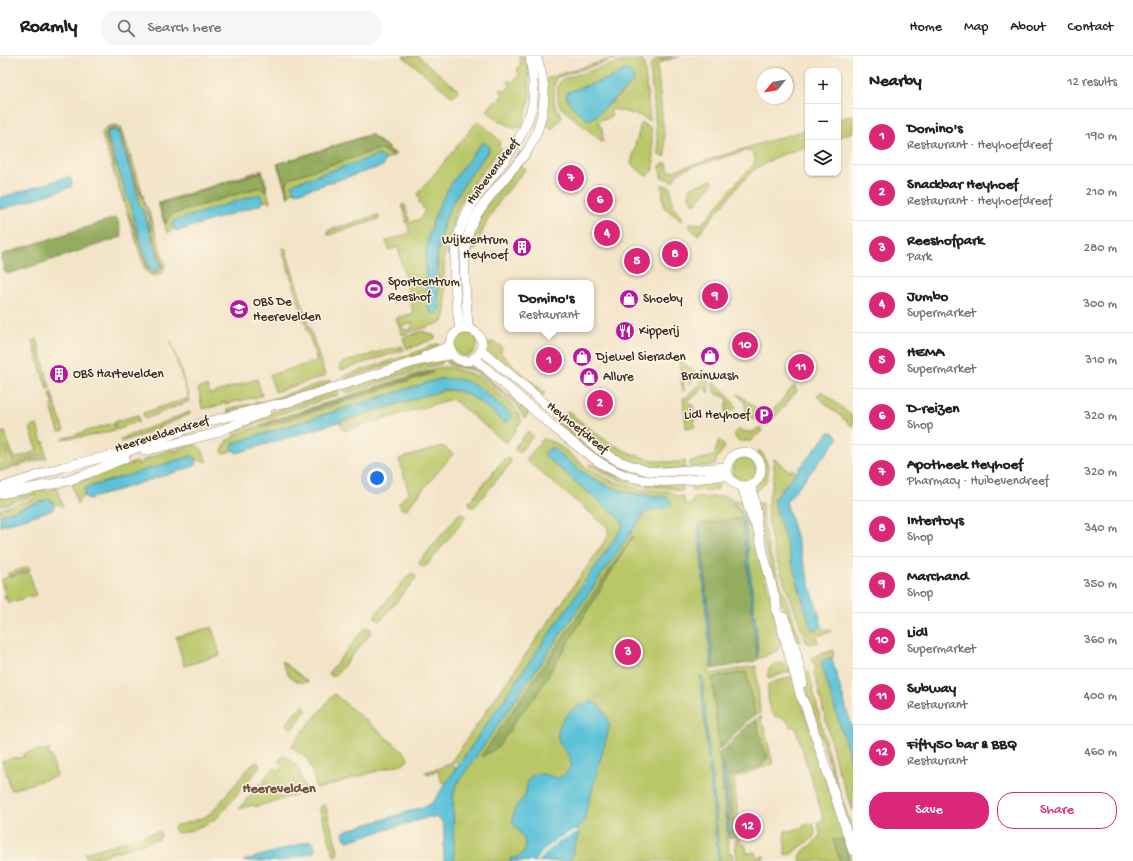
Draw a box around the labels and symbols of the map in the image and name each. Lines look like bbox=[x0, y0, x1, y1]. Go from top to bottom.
north arrow bbox=[757, 68, 793, 104]
street label: Huibevendreef bbox=[463, 135, 523, 208]
pin: 7 bbox=[558, 163, 584, 193]
pin: 6 bbox=[587, 185, 613, 215]
pin: 4 bbox=[594, 218, 620, 248]
place label: Wijkcentrum Heyhoef bbox=[442, 233, 509, 263]
building icon: Wijkcentrum Heyhoef bbox=[511, 236, 533, 258]
pin: 8 bbox=[662, 239, 688, 269]
pin: 5 bbox=[624, 246, 650, 276]
place label: Sportcentrum Reeshof bbox=[388, 275, 460, 305]
sports icon: Sportcentrum Reeshof bbox=[363, 278, 385, 300]
pin: 9 bbox=[702, 281, 728, 311]
shop icon: Shoeby bbox=[618, 288, 640, 310]
place label: Shoeby bbox=[643, 292, 683, 307]
place label: OBS De Heerevelden bbox=[253, 295, 322, 325]
school or university icon: OBS De Heerevelden bbox=[228, 298, 250, 320]
restaurant icon: Kipperij bbox=[614, 320, 636, 342]
place label: Kipperij bbox=[639, 324, 680, 339]
pin: 10 bbox=[732, 330, 758, 360]
pin: 1 bbox=[536, 345, 562, 375]
shop icon: BrainWash bbox=[699, 345, 721, 367]
shop icon: Djewel Sieraden bbox=[571, 346, 593, 368]
place label: Djewel Sieraden bbox=[595, 350, 686, 365]
pin: 11 bbox=[788, 352, 814, 382]
building icon: OBS Hartevelden bbox=[48, 363, 70, 385]
shop icon: Allure bbox=[578, 366, 600, 388]
place label: OBS Hartevelden bbox=[73, 367, 164, 382]
place label: BrainWash bbox=[680, 369, 739, 384]
place label: Allure bbox=[603, 370, 634, 385]
pin: 2 bbox=[587, 388, 613, 418]
street label: Heyhoefdreef bbox=[543, 399, 611, 458]
parking icon: Lidl Heyhoef bbox=[753, 404, 775, 426]
place label: Lidl Heyhoef bbox=[684, 408, 751, 423]
street label: Heereveldendreef bbox=[113, 413, 212, 456]
your location bbox=[367, 468, 387, 488]
pin: 3 bbox=[615, 637, 641, 667]
district label: Heerevelden bbox=[242, 781, 316, 798]
pin: 12 bbox=[735, 811, 761, 841]

